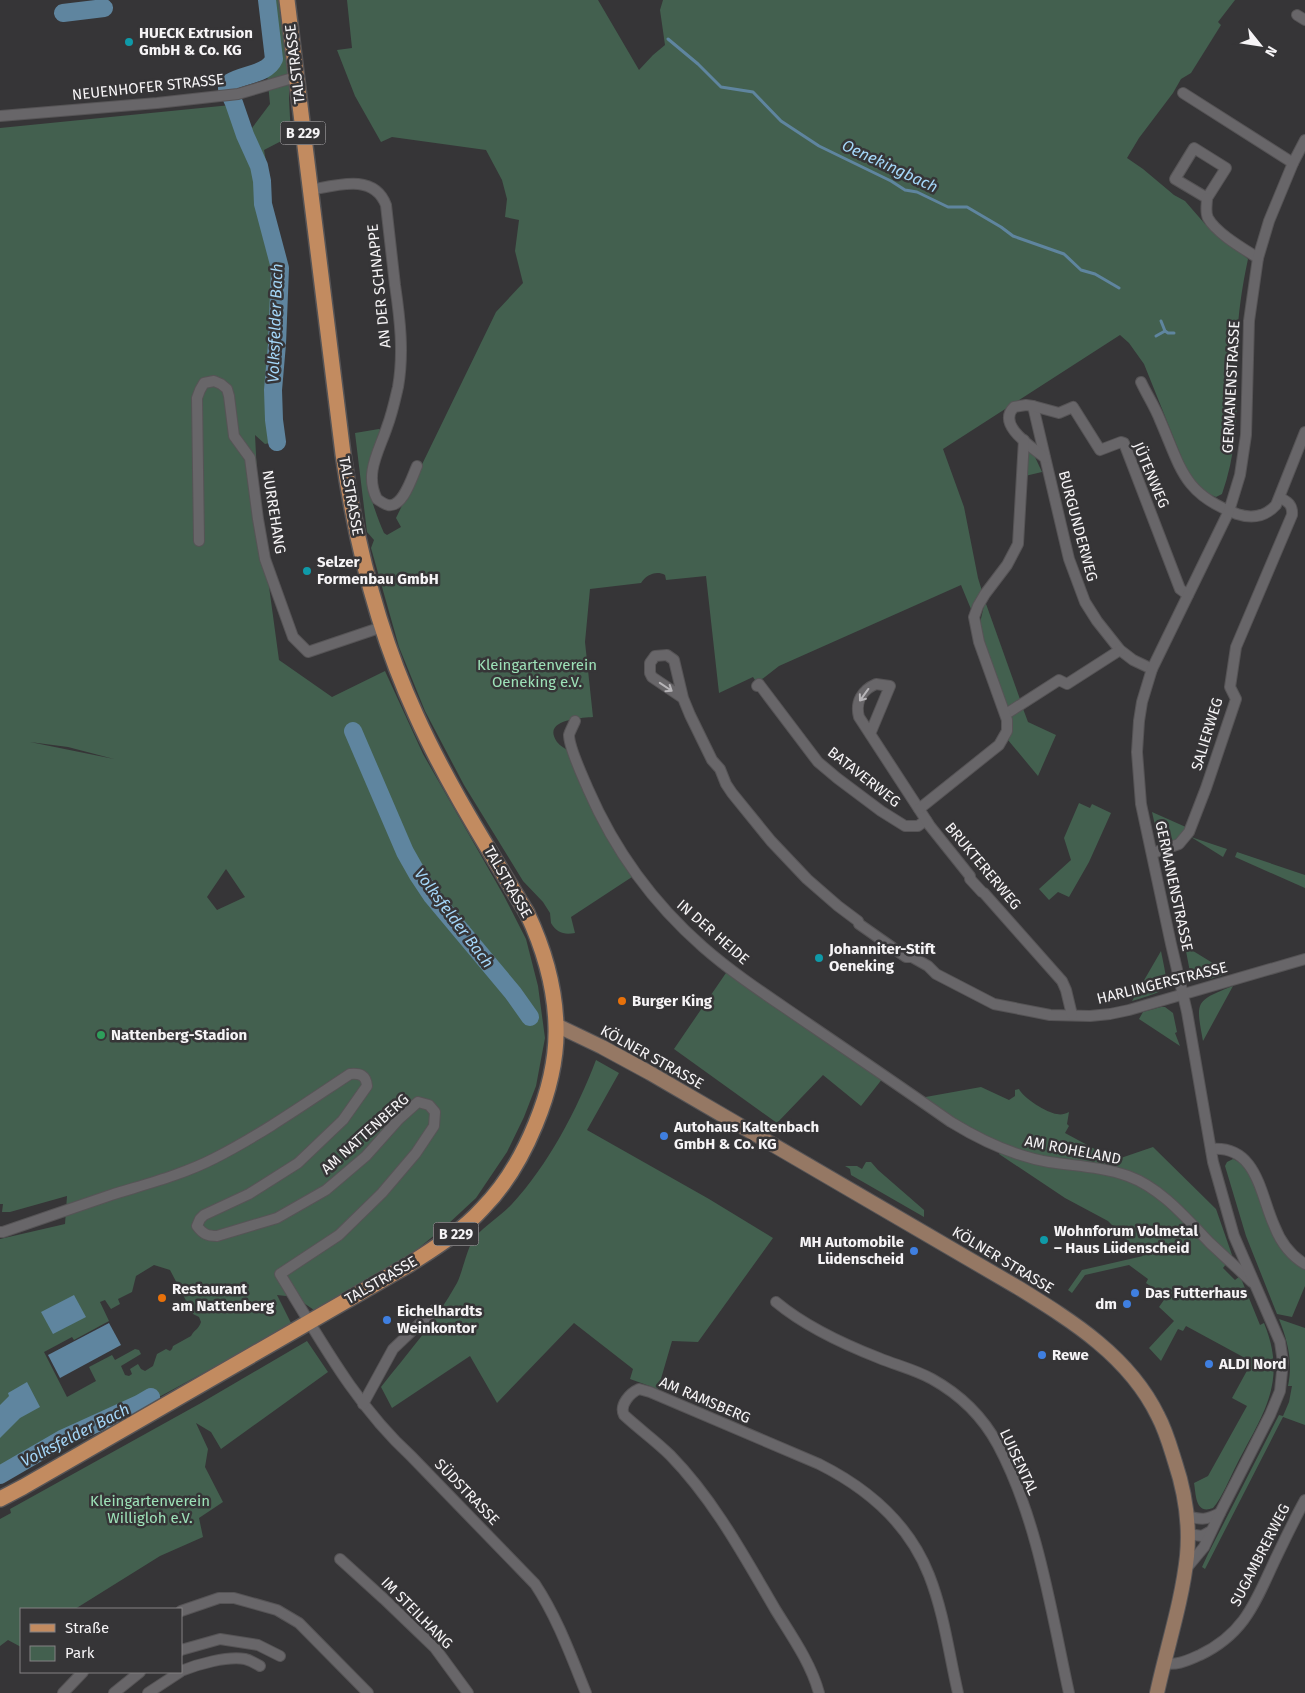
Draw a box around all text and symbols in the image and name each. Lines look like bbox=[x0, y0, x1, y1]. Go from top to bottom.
north arrow bbox=[1235, 20, 1285, 70]
street label: TALSTRASSE bbox=[281, 23, 309, 105]
place label: HUECK Extrusion GmbH & Co. KG bbox=[139, 24, 253, 59]
marker: HUECK Extrusion GmbH & Co. KG bbox=[123, 36, 135, 48]
text: N bbox=[1261, 43, 1281, 60]
street label: NEUENHOFER STRASSE bbox=[71, 70, 225, 104]
road number: B 229 bbox=[280, 122, 326, 144]
water label: Oenekingbach bbox=[839, 135, 941, 197]
street label: AN DER SCHNAPPE bbox=[364, 223, 394, 349]
water label: Volksfelder Bach bbox=[263, 263, 287, 383]
street label: GERMANENSTRASSE bbox=[1219, 320, 1243, 454]
street label: JÜTENWEG bbox=[1129, 439, 1173, 511]
street label: TALSTRASSE bbox=[335, 455, 367, 537]
street label: NURREHANG bbox=[258, 469, 290, 555]
street label: BURGUNDERWEG bbox=[1055, 469, 1101, 583]
place label: Selzer Formenbau GmbH bbox=[317, 553, 439, 588]
marker: Selzer Formenbau GmbH bbox=[301, 565, 313, 577]
park label: Kleingartenverein Oeneking e.V. bbox=[477, 656, 597, 691]
one-way arrow bbox=[659, 682, 673, 692]
one-way arrow bbox=[859, 688, 869, 702]
street label: SALIERWEG bbox=[1187, 695, 1227, 773]
street label: BATAVERWEG bbox=[824, 743, 904, 811]
street label: BRUKTERERWEG bbox=[941, 819, 1025, 913]
street label: GERMANENSTRASSE bbox=[1151, 819, 1197, 953]
street label: TALSTRASSE bbox=[480, 843, 536, 921]
water label: Volksfelder Bach bbox=[410, 864, 498, 972]
street label: IN DER HEIDE bbox=[673, 896, 753, 968]
place label: Johanniter-Stift Oeneking bbox=[828, 940, 936, 975]
marker: Johanniter-Stift Oeneking bbox=[813, 952, 825, 964]
street label: HARLINGERSTRASSE bbox=[1095, 958, 1229, 1008]
place label: Burger King bbox=[632, 992, 713, 1010]
marker: Burger King bbox=[616, 995, 628, 1007]
street label: KÖLNER STRASSE bbox=[597, 1021, 707, 1093]
place label: Nattenberg-Stadion bbox=[111, 1026, 247, 1044]
marker: Nattenberg-Stadion bbox=[95, 1029, 107, 1041]
street label: AM NATTENBERG bbox=[317, 1090, 413, 1178]
place label: Autohaus Kaltenbach GmbH & Co. KG bbox=[673, 1118, 819, 1153]
marker: Autohaus Kaltenbach GmbH & Co. KG bbox=[658, 1130, 670, 1142]
street label: AM ROHELAND bbox=[1023, 1132, 1123, 1168]
road number: B 229 bbox=[434, 1222, 478, 1246]
place label: Wohnforum Volmetal – Haus Lüdenscheid bbox=[1054, 1222, 1198, 1257]
street label: KÖLNER STRASSE bbox=[949, 1223, 1057, 1297]
place label: MH Automobile Lüdenscheid bbox=[800, 1233, 904, 1268]
marker: Wohnforum Volmetal – Haus Lüdenscheid bbox=[1038, 1234, 1050, 1246]
marker: MH Automobile Lüdenscheid bbox=[908, 1245, 920, 1257]
street label: TALSTRASSE bbox=[342, 1252, 420, 1308]
place label: Restaurant am Nattenberg bbox=[172, 1280, 275, 1315]
place label: Das Futterhaus bbox=[1145, 1284, 1247, 1302]
marker: Das Futterhaus bbox=[1129, 1287, 1141, 1299]
marker: Restaurant am Nattenberg bbox=[156, 1292, 168, 1304]
place label: dm bbox=[1095, 1295, 1117, 1313]
marker: dm bbox=[1121, 1298, 1133, 1310]
place label: Eichelhardts Weinkontor bbox=[397, 1302, 482, 1337]
marker: Eichelhardts Weinkontor bbox=[381, 1314, 393, 1326]
place label: Rewe bbox=[1052, 1346, 1089, 1364]
marker: Rewe bbox=[1036, 1349, 1048, 1361]
place label: ALDI Nord bbox=[1218, 1355, 1287, 1373]
marker: ALDI Nord bbox=[1203, 1358, 1215, 1370]
street label: AM RAMSBERG bbox=[657, 1373, 753, 1427]
water label: Volksfelder Bach bbox=[17, 1399, 133, 1471]
street label: LUISENTAL bbox=[996, 1426, 1042, 1498]
street label: SÜDSTRASSE bbox=[431, 1455, 503, 1529]
park label: Kleingartenverein Willigloh e.V. bbox=[90, 1492, 210, 1527]
street label: SUGAMBRERWEG bbox=[1226, 1501, 1294, 1609]
street label: IM STEILHANG bbox=[377, 1573, 457, 1653]
legend bbox=[20, 1608, 182, 1673]
text: Straße bbox=[65, 1619, 109, 1637]
text: Park bbox=[65, 1644, 95, 1662]

